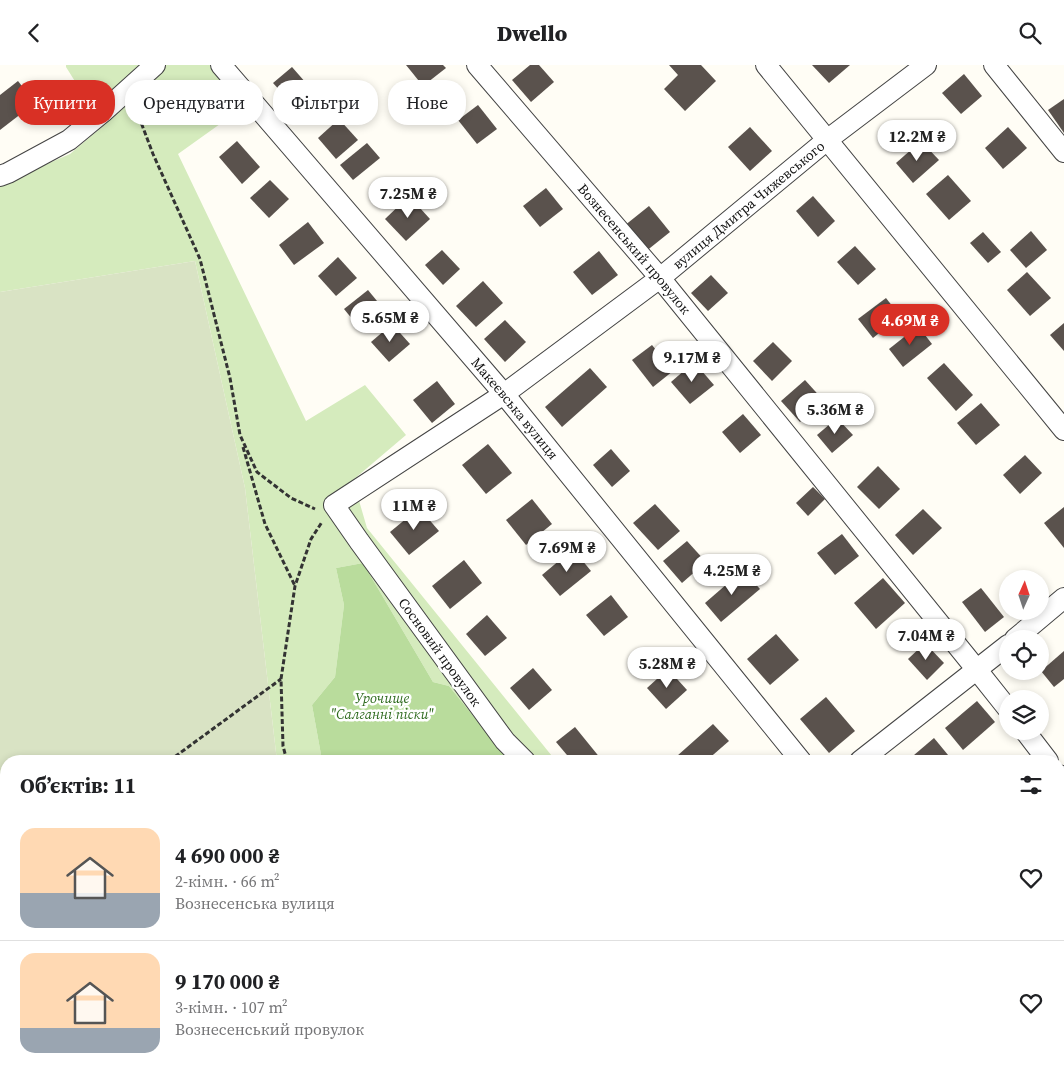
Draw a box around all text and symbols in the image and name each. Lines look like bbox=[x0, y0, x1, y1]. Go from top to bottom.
text: Dwello bbox=[497, 18, 567, 48]
icon: back bbox=[20, 19, 48, 47]
icon: search bbox=[1016, 19, 1044, 47]
chip: Купити bbox=[15, 80, 115, 125]
chip: Орендувати bbox=[125, 80, 263, 125]
chip: Фільтри bbox=[273, 80, 378, 125]
chip: Нове bbox=[388, 80, 466, 125]
pin: 12.2M ₴ bbox=[871, 119, 963, 162]
text: 12.2M ₴ bbox=[888, 125, 946, 147]
street label: вулиця Дмитра Чижевського bbox=[668, 136, 829, 274]
pin: 7.25M ₴ bbox=[362, 177, 454, 219]
street label: Вознесенський провулок bbox=[573, 179, 696, 319]
text: 7.25M ₴ bbox=[379, 182, 437, 204]
pin: 5.65M ₴ bbox=[344, 301, 436, 343]
pin: 4.69M ₴ bbox=[864, 303, 956, 346]
text: 5.65M ₴ bbox=[361, 306, 419, 328]
text: 4.69M ₴ bbox=[881, 309, 939, 331]
pin: 9.17M ₴ bbox=[646, 341, 738, 383]
text: 9.17M ₴ bbox=[663, 346, 721, 368]
street label: Макеєвська вулиця bbox=[467, 353, 563, 464]
pin: 5.36M ₴ bbox=[789, 393, 881, 435]
text: 5.36M ₴ bbox=[806, 398, 864, 420]
pin: 11M ₴ bbox=[379, 489, 449, 531]
text: 11M ₴ bbox=[392, 494, 436, 516]
pin: 7.69M ₴ bbox=[521, 531, 613, 573]
text: 7.69M ₴ bbox=[538, 536, 596, 558]
pin: 4.25M ₴ bbox=[686, 553, 778, 596]
text: 4.25M ₴ bbox=[703, 559, 761, 581]
north arrow bbox=[999, 570, 1049, 620]
map controls bbox=[999, 570, 1049, 740]
street label: Сосновий провулок bbox=[394, 594, 486, 711]
pin: 7.04M ₴ bbox=[880, 619, 972, 661]
text: 7.04M ₴ bbox=[897, 624, 955, 646]
button: locate bbox=[999, 630, 1049, 680]
pin: 5.28M ₴ bbox=[621, 647, 713, 689]
text: 5.28M ₴ bbox=[638, 652, 696, 674]
park label: Урочище "Салганні піски" bbox=[330, 688, 434, 724]
button: layers bbox=[999, 690, 1049, 740]
text: Об’єктів: 11 bbox=[20, 771, 136, 800]
icon: filters bbox=[1017, 771, 1045, 799]
text: 4 690 000 ₴ bbox=[175, 841, 280, 870]
icon: home bbox=[60, 848, 120, 908]
icon: heart bbox=[1017, 864, 1045, 892]
text: 2-кімн. · 66 m² bbox=[175, 870, 280, 892]
text: Вознесенська вулиця bbox=[175, 892, 335, 914]
text: 9 170 000 ₴ bbox=[175, 967, 280, 996]
icon: home bbox=[60, 973, 120, 1033]
icon: heart bbox=[1017, 989, 1045, 1017]
text: 3-кімн. · 107 m² bbox=[175, 996, 288, 1018]
text: Вознесенський провулок bbox=[175, 1018, 364, 1040]

